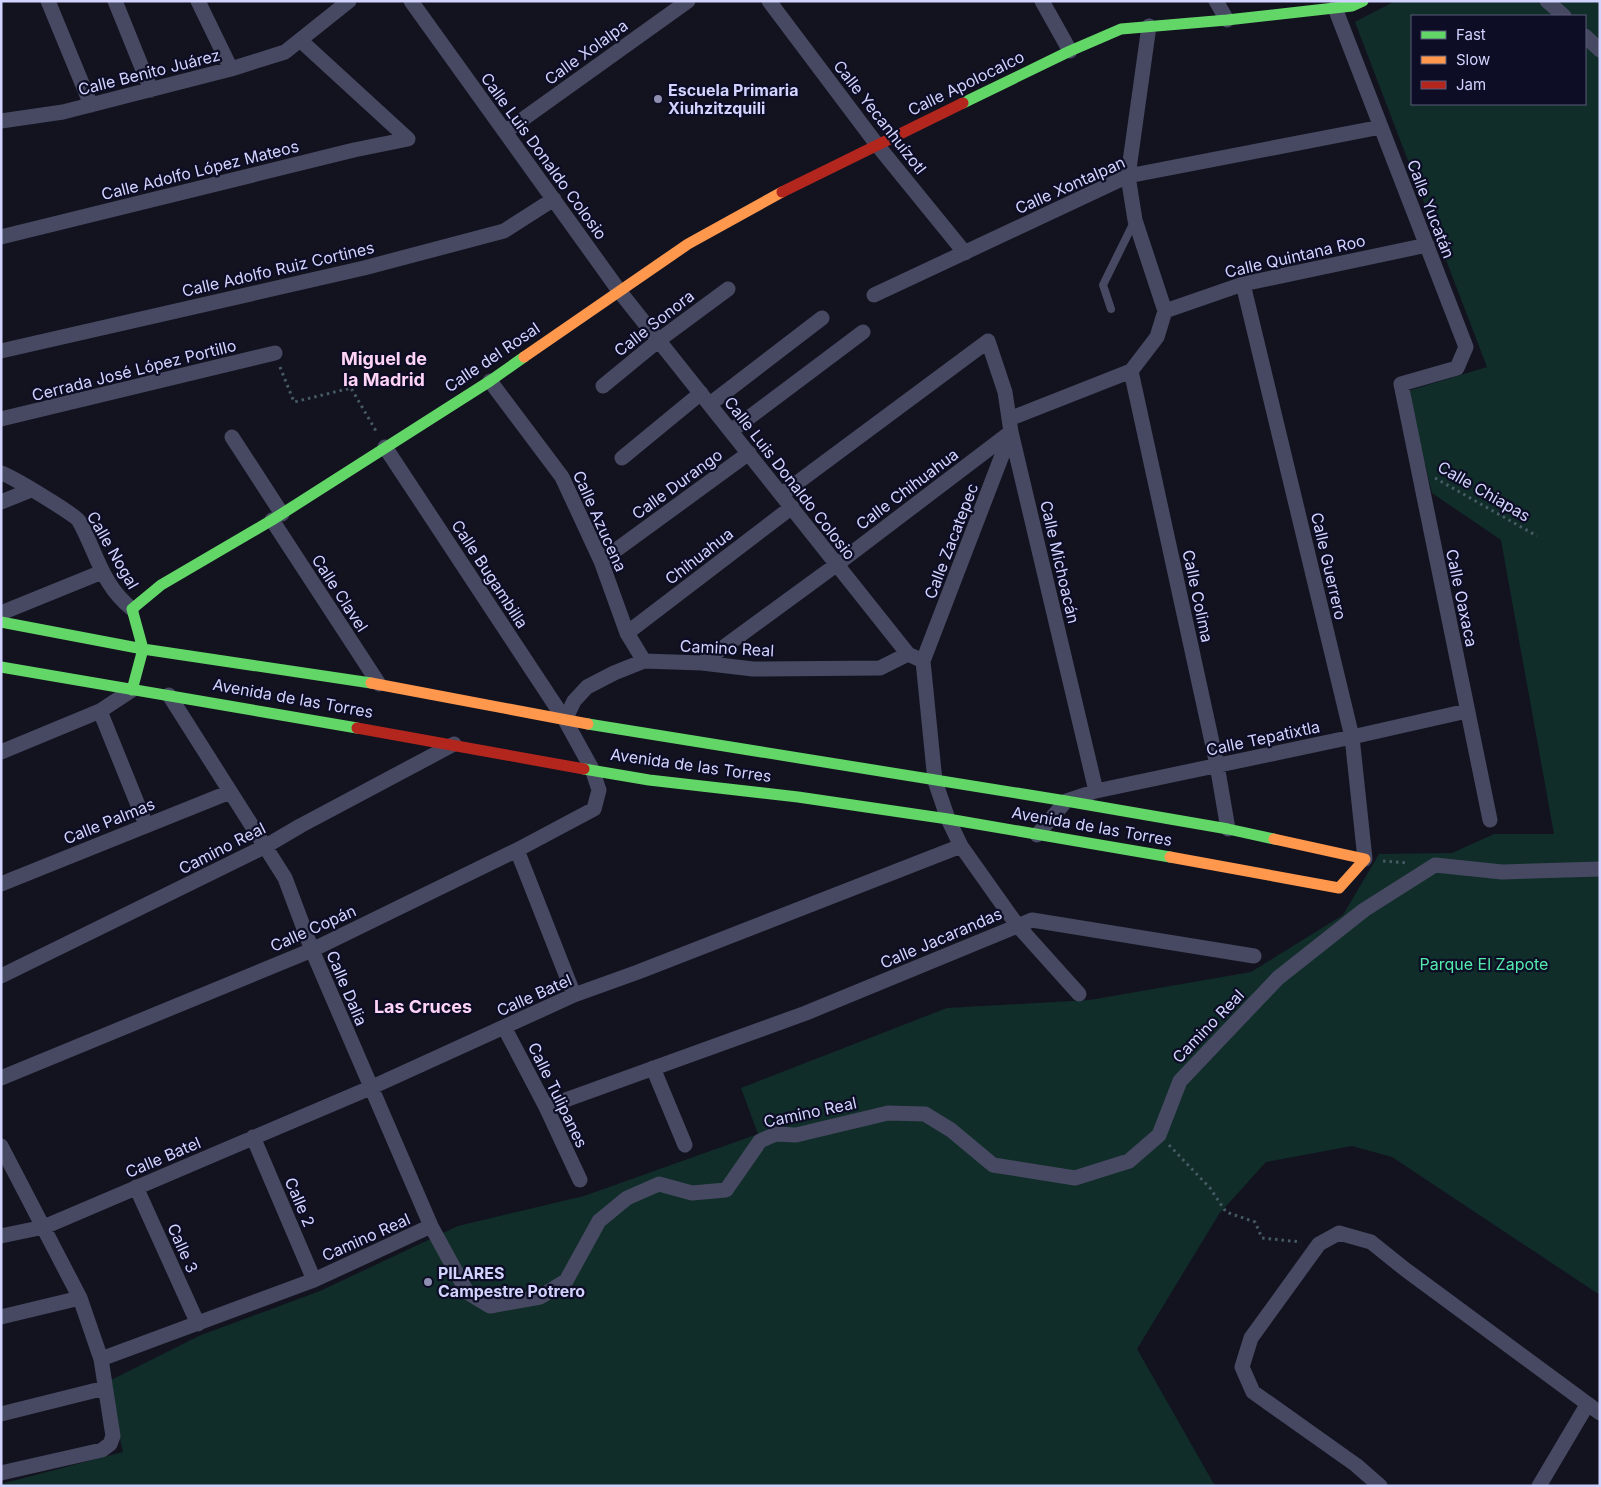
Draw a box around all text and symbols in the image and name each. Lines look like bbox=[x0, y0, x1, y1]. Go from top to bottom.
street label: Calle Xolalpa bbox=[540, 15, 632, 89]
legend bbox=[1411, 15, 1586, 105]
text: Fast bbox=[1456, 25, 1486, 44]
street label: Calle Benito Juárez bbox=[76, 45, 222, 99]
street label: Calle Apolocalco bbox=[905, 46, 1027, 120]
text: Slow bbox=[1456, 50, 1490, 69]
street label: Calle Yecanhuízotl bbox=[829, 56, 931, 178]
street label: Calle Luis Donaldo Colosio bbox=[477, 69, 611, 243]
text: Jam bbox=[1456, 75, 1486, 94]
place label: Escuela Primaria Xiuhzitzquili bbox=[668, 80, 798, 118]
marker: Escuela Primaria Xiuhzitzquili bbox=[652, 93, 664, 105]
street label: Calle Adolfo López Mateos bbox=[99, 136, 301, 204]
street label: Calle Xontalpan bbox=[1012, 152, 1128, 218]
street label: Calle Yucatán bbox=[1403, 157, 1459, 261]
street label: Calle Quintana Roo bbox=[1223, 230, 1367, 282]
street label: Calle Adolfo Ruiz Cortines bbox=[180, 237, 376, 301]
street label: Calle Sonora bbox=[610, 286, 698, 360]
street label: Calle del Rosal bbox=[441, 318, 543, 396]
street label: Cerrada José López Portillo bbox=[30, 335, 238, 405]
district label: Miguel de la Madrid bbox=[341, 348, 427, 390]
street label: Calle Luis Donaldo Colosio bbox=[720, 392, 860, 564]
street label: Calle Durango bbox=[628, 444, 726, 524]
street label: Calle Chihuahua bbox=[852, 444, 962, 534]
street label: Calle Chiapas bbox=[1434, 456, 1534, 526]
street label: Calle Azucena bbox=[569, 467, 631, 575]
street label: Calle Zacatepec bbox=[920, 480, 982, 602]
street label: Calle Michoacán bbox=[1036, 499, 1084, 625]
street label: Calle Nogal bbox=[83, 508, 143, 592]
street label: Calle Guerrero bbox=[1307, 510, 1351, 622]
street label: Calle Bugambilla bbox=[447, 516, 533, 632]
street label: Chihuahua bbox=[661, 523, 737, 589]
street label: Calle Oaxaca bbox=[1442, 547, 1482, 649]
street label: Calle Colima bbox=[1178, 548, 1218, 644]
street label: Calle Clavel bbox=[308, 550, 372, 636]
street label: Camino Real bbox=[679, 636, 775, 660]
street label: Avenida de las Torres bbox=[211, 674, 375, 722]
street label: Calle Tepatixtla bbox=[1204, 716, 1322, 760]
street label: Avenida de las Torres bbox=[609, 744, 773, 786]
street label: Calle Palmas bbox=[60, 794, 158, 848]
street label: Avenida de las Torres bbox=[1010, 802, 1174, 850]
street label: Camino Real bbox=[175, 818, 269, 878]
street label: Calle Copán bbox=[267, 900, 359, 956]
street label: Calle Jacarandas bbox=[877, 903, 1005, 973]
street label: Calle Dalia bbox=[322, 947, 372, 1029]
park label: Parque El Zapote bbox=[1420, 954, 1548, 974]
street label: Calle Batel bbox=[493, 970, 575, 1020]
street label: Camino Real bbox=[1168, 985, 1248, 1067]
district label: Las Cruces bbox=[374, 996, 472, 1017]
street label: Calle Tulipanes bbox=[524, 1039, 592, 1151]
street label: Camino Real bbox=[762, 1092, 858, 1132]
street label: Calle Batel bbox=[122, 1132, 204, 1182]
street label: Calle 2 bbox=[281, 1174, 319, 1230]
street label: Camino Real bbox=[319, 1209, 413, 1265]
street label: Calle 3 bbox=[163, 1220, 203, 1276]
place label: PILARES Campestre Potrero bbox=[438, 1263, 585, 1301]
marker: PILARES Campestre Potrero bbox=[422, 1276, 434, 1288]

